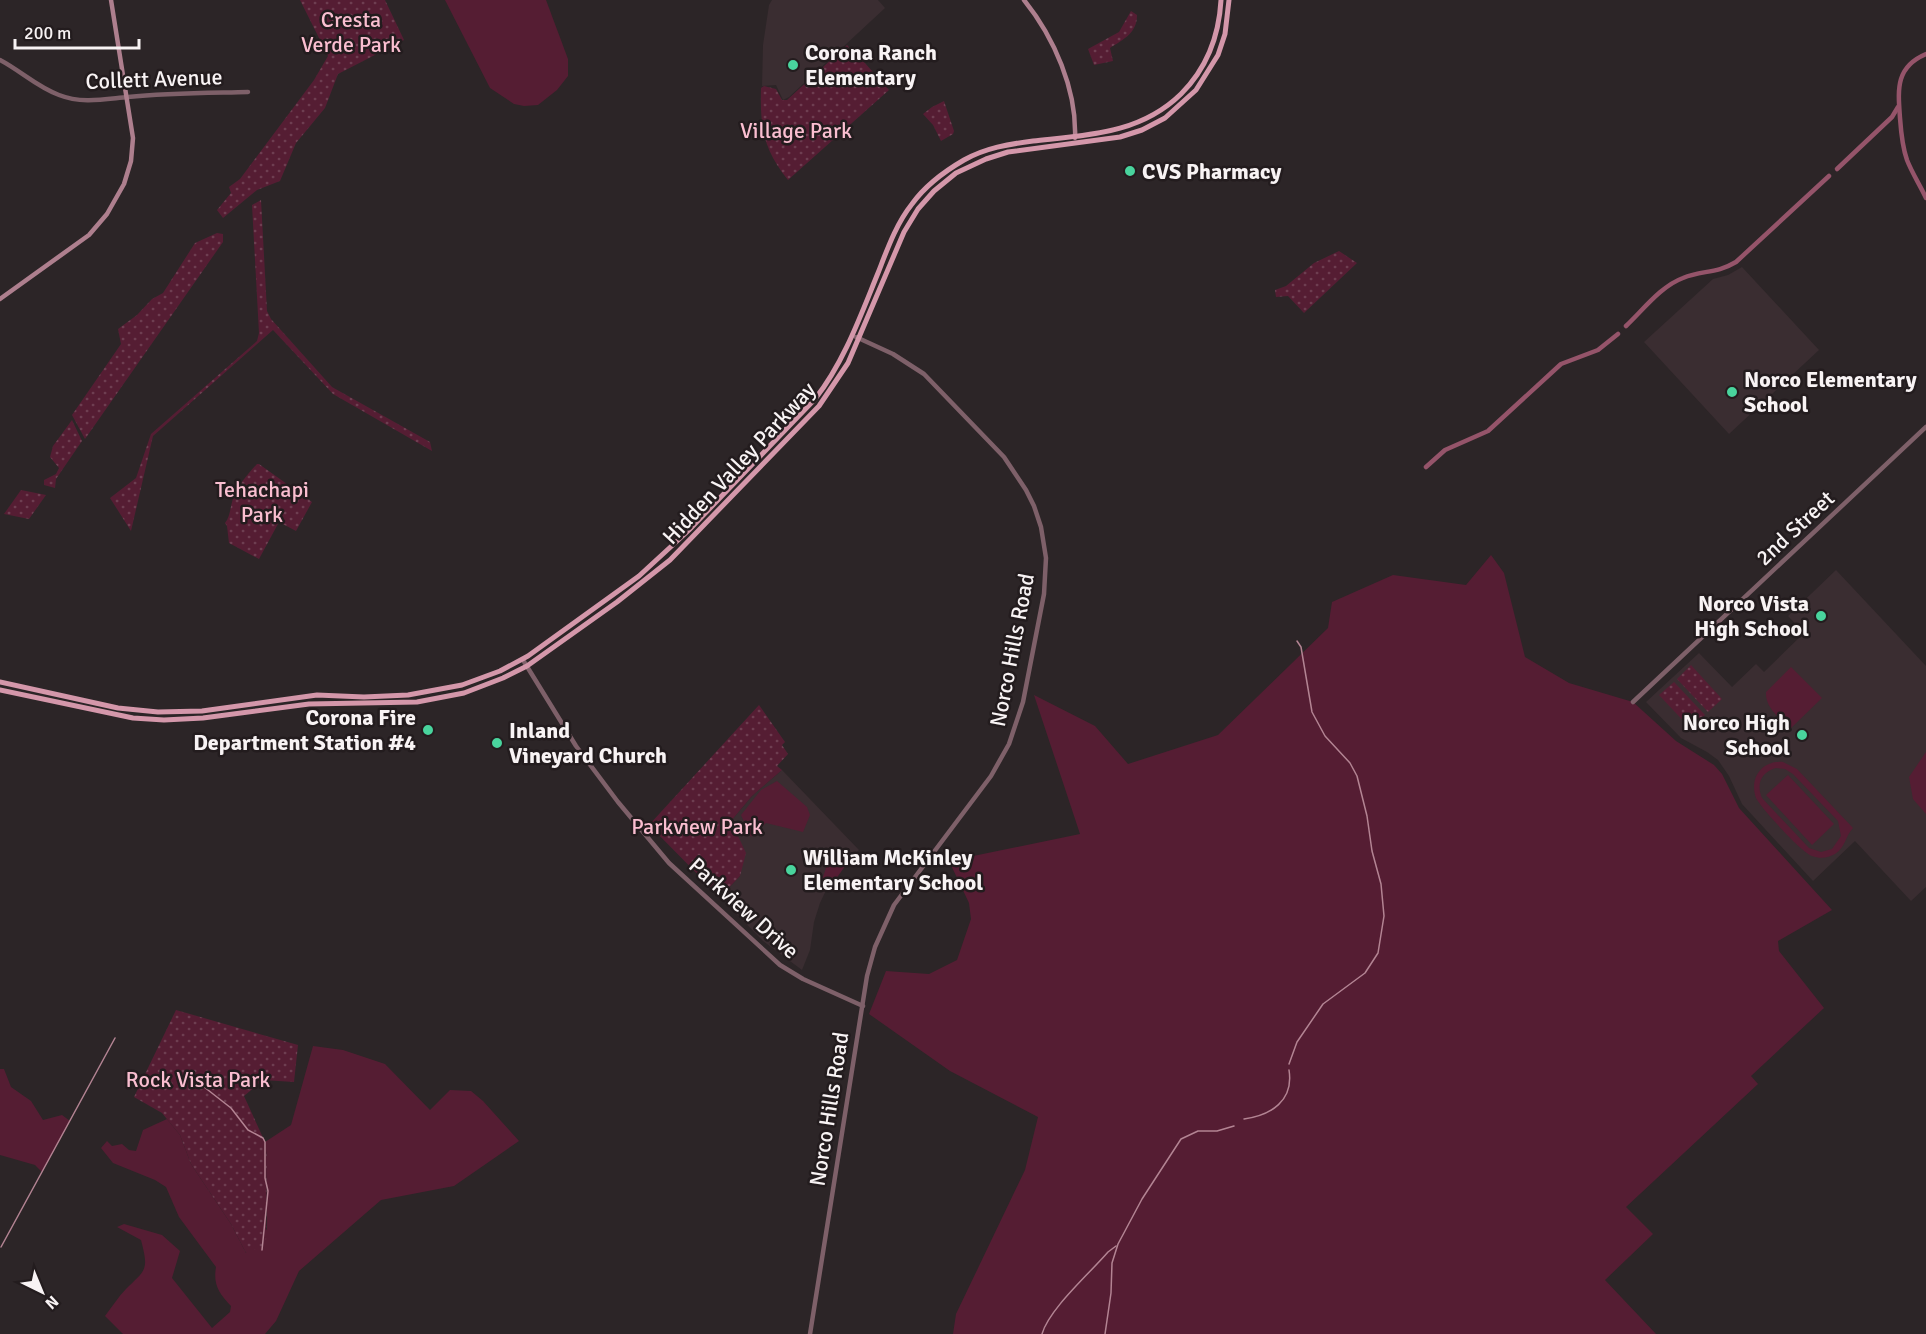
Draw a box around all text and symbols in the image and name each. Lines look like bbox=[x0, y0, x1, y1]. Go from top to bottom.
park label: Cresta Verde Park bbox=[301, 6, 401, 58]
scale bar bbox=[15, 12, 140, 50]
text: 200 m bbox=[24, 22, 71, 44]
place label: Corona Ranch Elementary bbox=[805, 39, 937, 91]
marker: Corona Ranch Elementary bbox=[786, 58, 800, 72]
street label: Collett Avenue bbox=[85, 63, 223, 95]
park label: Village Park bbox=[740, 117, 852, 144]
place label: CVS Pharmacy bbox=[1142, 158, 1281, 185]
marker: CVS Pharmacy bbox=[1123, 164, 1137, 178]
place label: Norco Elementary School bbox=[1744, 366, 1917, 418]
street label: Hidden Valley Parkway bbox=[657, 376, 822, 550]
marker: Norco Elementary School bbox=[1725, 385, 1739, 399]
park label: Tehachapi Park bbox=[215, 476, 309, 528]
street label: 2nd Street bbox=[1750, 485, 1840, 571]
street label: Norco Hills Road bbox=[984, 571, 1040, 729]
place label: Norco Vista High School bbox=[1694, 590, 1809, 642]
marker: Norco Vista High School bbox=[1814, 609, 1828, 623]
place label: Corona Fire Department Station #4 bbox=[193, 704, 416, 756]
place label: Norco High School bbox=[1683, 709, 1790, 761]
place label: Inland Vineyard Church bbox=[509, 717, 667, 769]
marker: Corona Fire Department Station #4 bbox=[421, 723, 435, 737]
marker: Norco High School bbox=[1795, 728, 1809, 742]
marker: Inland Vineyard Church bbox=[490, 736, 504, 750]
park label: Parkview Park bbox=[631, 813, 763, 840]
place label: William McKinley Elementary School bbox=[803, 844, 983, 896]
street label: Parkview Drive bbox=[683, 852, 805, 964]
marker: William McKinley Elementary School bbox=[784, 863, 798, 877]
street label: Norco Hills Road bbox=[803, 1030, 855, 1188]
park label: Rock Vista Park bbox=[126, 1066, 270, 1093]
north arrow bbox=[12, 1262, 72, 1322]
text: N bbox=[41, 1291, 62, 1313]

